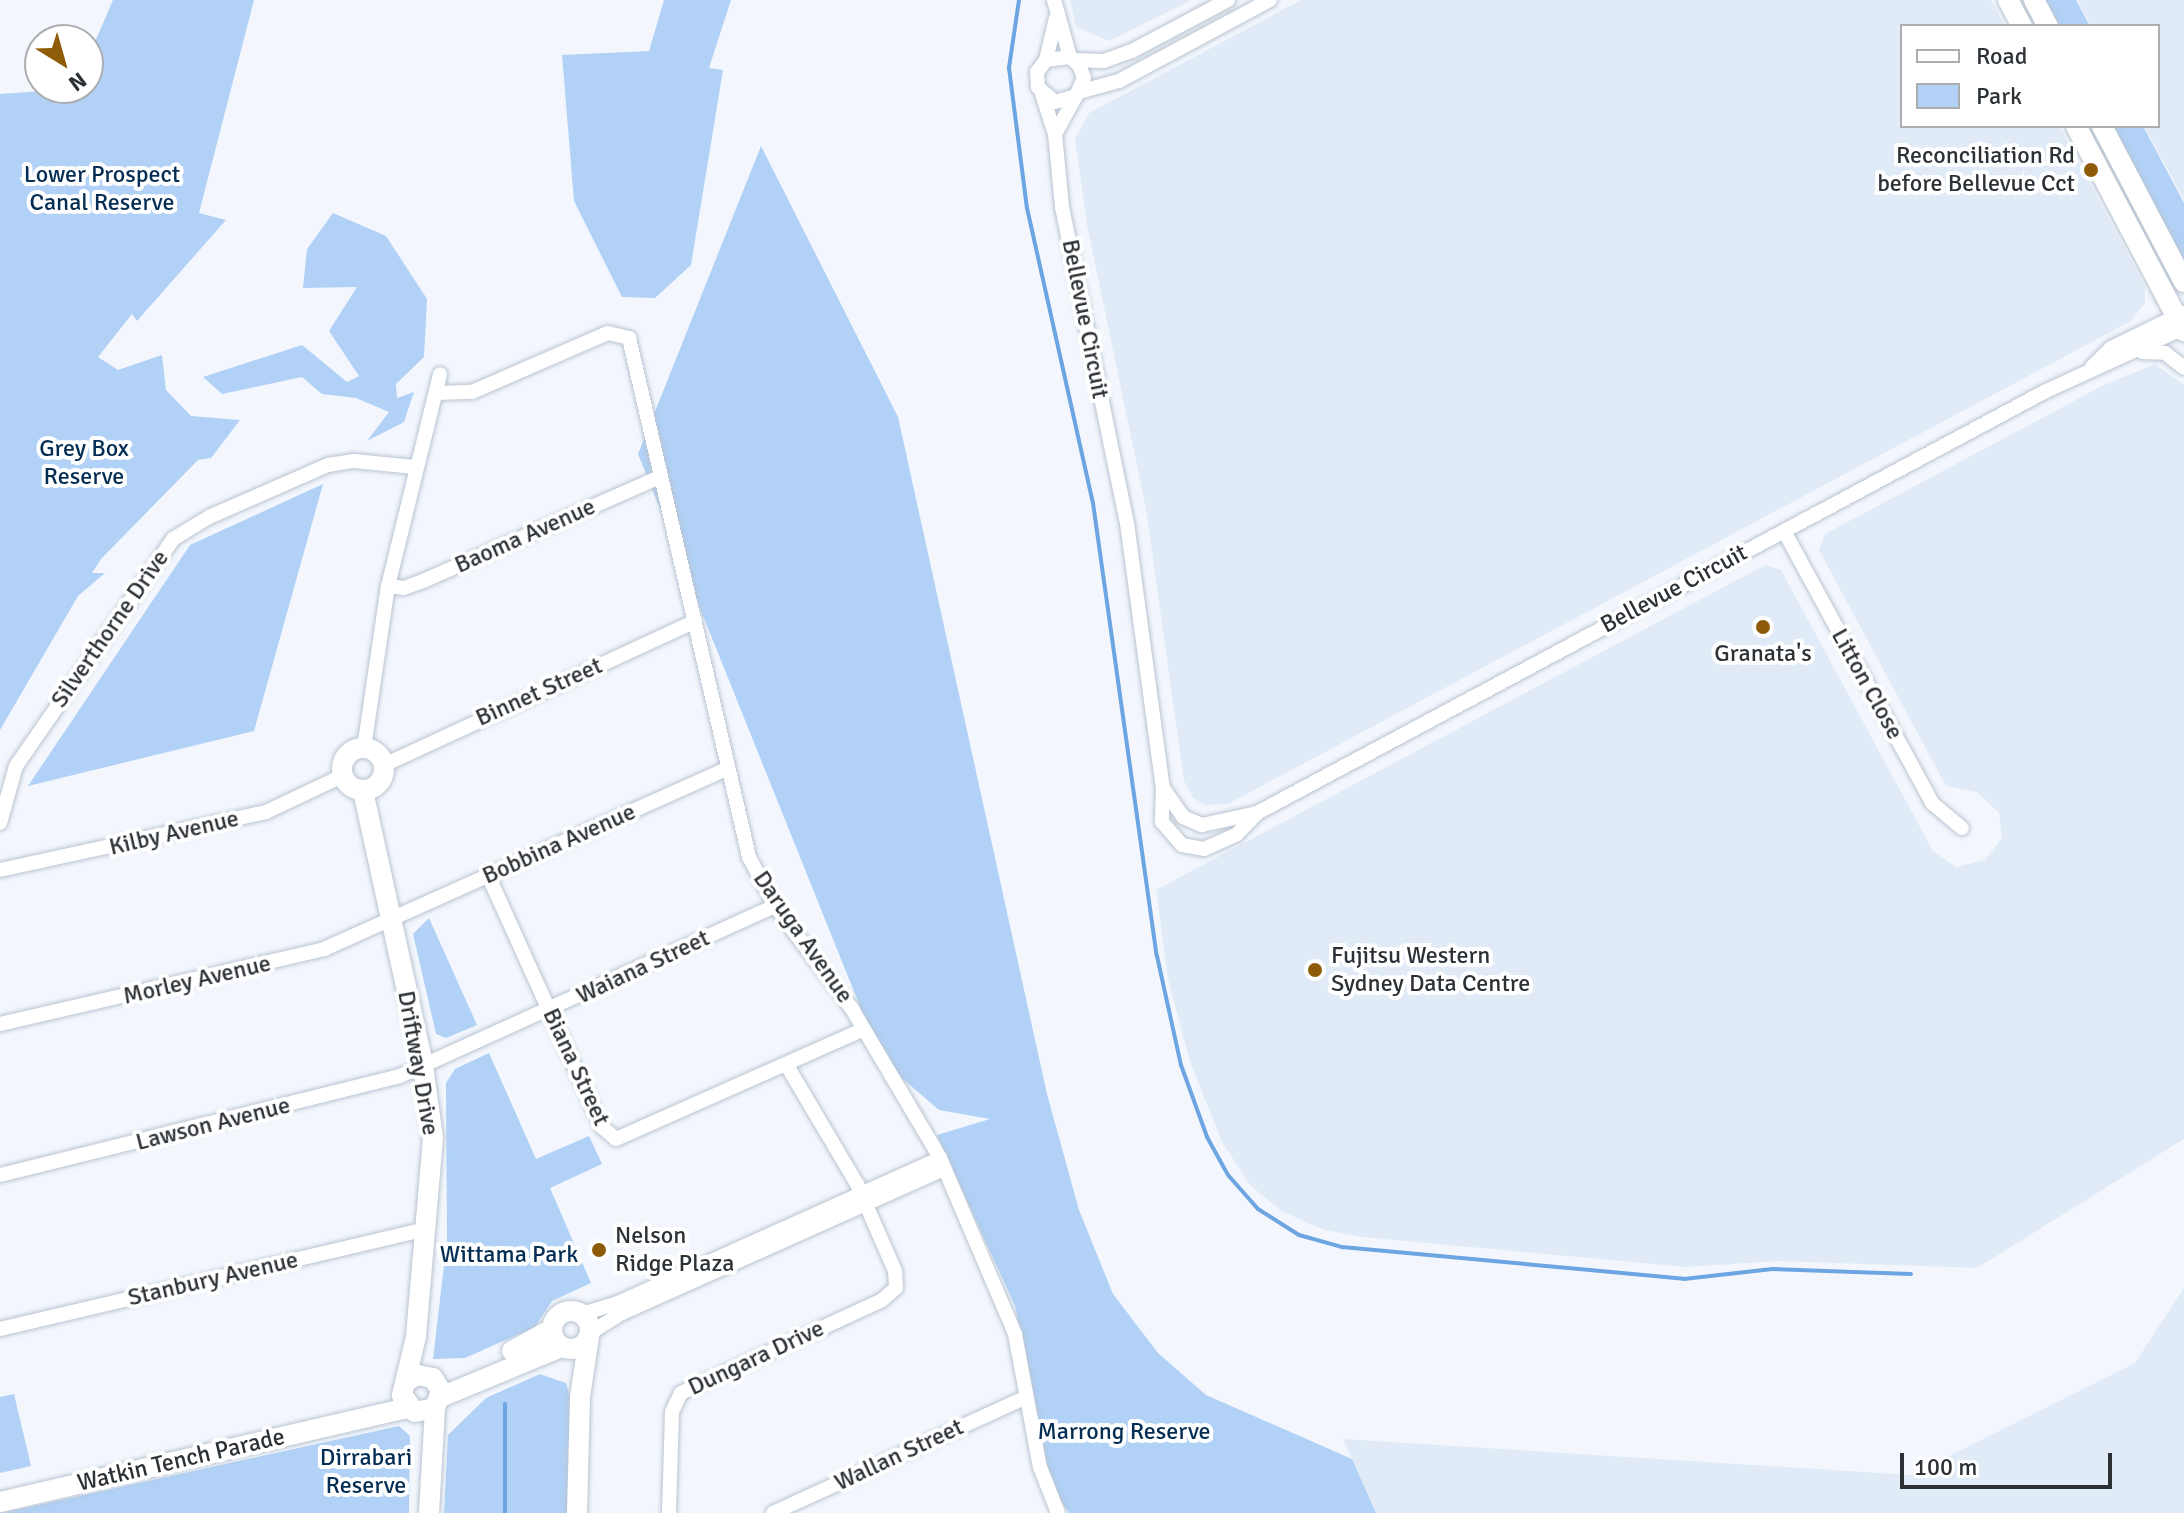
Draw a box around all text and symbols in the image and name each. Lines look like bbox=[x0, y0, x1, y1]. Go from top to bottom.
north arrow bbox=[24, 24, 104, 104]
legend bbox=[1900, 24, 2160, 128]
text: Road bbox=[1976, 41, 2027, 71]
text: N bbox=[63, 67, 92, 97]
text: Park bbox=[1976, 81, 2022, 111]
place label: Reconciliation Rd before Bellevue Cct bbox=[1877, 142, 2075, 198]
park label: Lower Prospect Canal Reserve bbox=[24, 161, 180, 217]
marker: Reconciliation Rd before Bellevue Cct bbox=[2082, 161, 2100, 179]
street label: Bellevue Circuit bbox=[1055, 237, 1115, 401]
park label: Grey Box Reserve bbox=[39, 435, 129, 491]
street label: Baoma Avenue bbox=[450, 492, 600, 580]
street label: Bellevue Circuit bbox=[1596, 538, 1752, 640]
street label: Silverthorne Drive bbox=[45, 545, 175, 713]
marker: Granata's bbox=[1754, 618, 1772, 636]
street label: Litton Close bbox=[1825, 624, 1909, 744]
place label: Granata's bbox=[1714, 640, 1812, 668]
street label: Binnet Street bbox=[471, 651, 607, 733]
street label: Bobbina Avenue bbox=[478, 797, 640, 891]
street label: Kilby Avenue bbox=[106, 804, 242, 862]
street label: Daruga Avenue bbox=[747, 865, 859, 1009]
street label: Waiana Street bbox=[572, 924, 714, 1010]
place label: Fujitsu Western Sydney Data Centre bbox=[1331, 942, 1530, 998]
street label: Morley Avenue bbox=[120, 949, 274, 1011]
marker: Fujitsu Western Sydney Data Centre bbox=[1306, 961, 1324, 979]
street label: Driftway Drive bbox=[391, 989, 445, 1137]
street label: Biana Street bbox=[536, 1004, 616, 1130]
street label: Lawson Avenue bbox=[133, 1091, 293, 1157]
place label: Nelson Ridge Plaza bbox=[615, 1222, 734, 1278]
park label: Wittama Park bbox=[440, 1241, 578, 1269]
marker: Nelson Ridge Plaza bbox=[590, 1241, 608, 1259]
street label: Stanbury Avenue bbox=[125, 1245, 301, 1313]
street label: Dungara Drive bbox=[684, 1314, 828, 1402]
street label: Wallan Street bbox=[830, 1413, 968, 1497]
park label: Marrong Reserve bbox=[1037, 1418, 1211, 1446]
street label: Watkin Tench Parade bbox=[75, 1422, 287, 1498]
scale bar bbox=[1904, 1437, 2116, 1487]
park label: Dirrabari Reserve bbox=[320, 1444, 412, 1500]
text: 100 m bbox=[1914, 1452, 1977, 1482]

